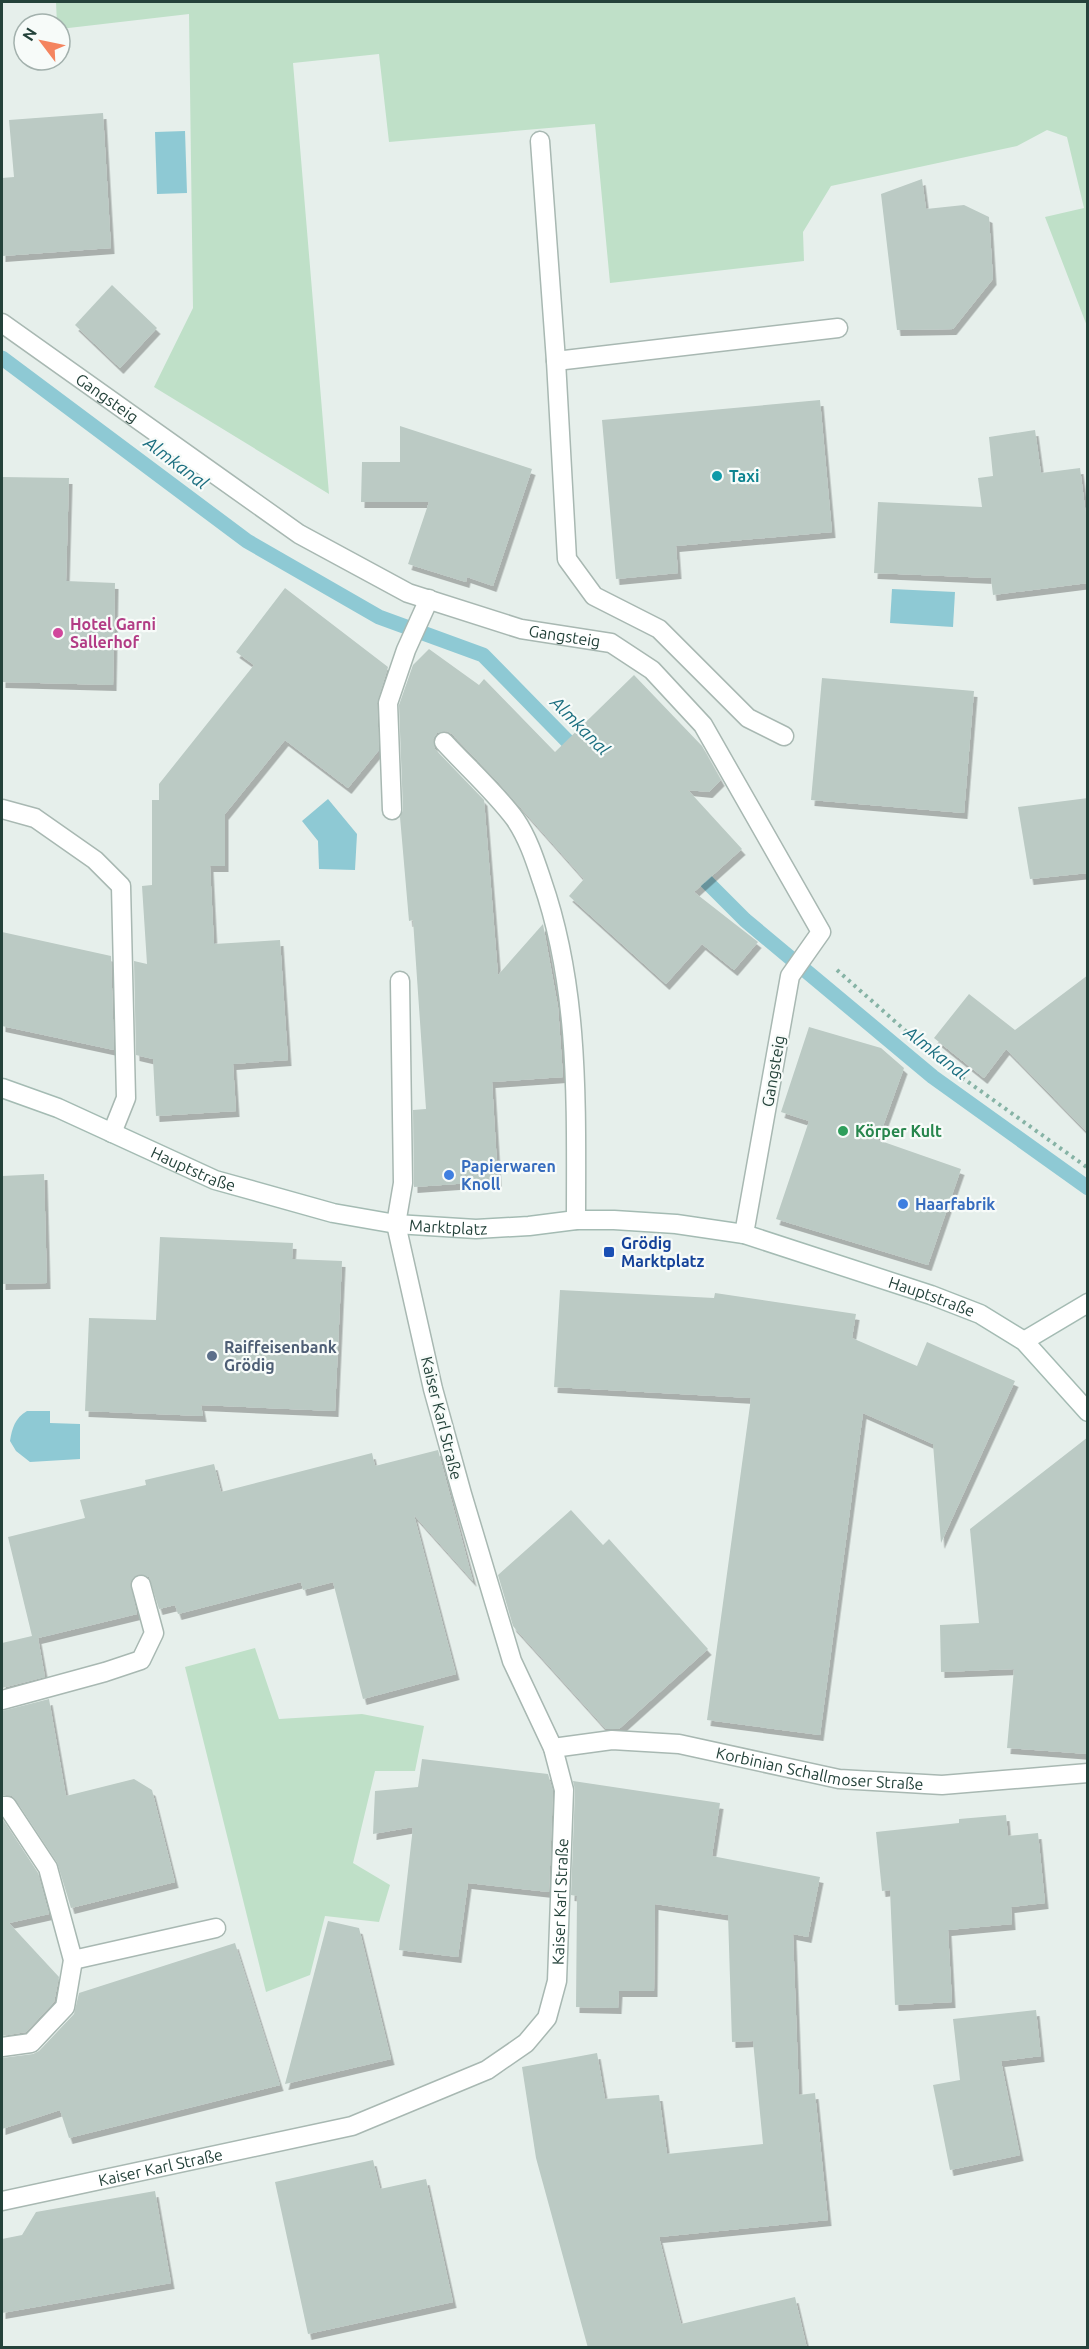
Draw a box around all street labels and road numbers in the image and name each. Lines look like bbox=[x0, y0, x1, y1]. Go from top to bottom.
street label: Gangsteig bbox=[72, 369, 142, 426]
street label: Gangsteig bbox=[527, 621, 602, 650]
street label: Gangsteig bbox=[758, 1034, 788, 1108]
street label: Hauptstraße bbox=[148, 1143, 238, 1194]
street label: Marktplatz bbox=[409, 1216, 488, 1238]
street label: Hauptstraße bbox=[886, 1273, 977, 1320]
street label: Kaiser Karl Straße bbox=[418, 1354, 466, 1482]
street label: Korbinian Schallmoser Straße bbox=[714, 1743, 924, 1793]
street label: Kaiser Karl Straße bbox=[549, 1838, 571, 1965]
street label: Kaiser Karl Straße bbox=[97, 2145, 224, 2189]

